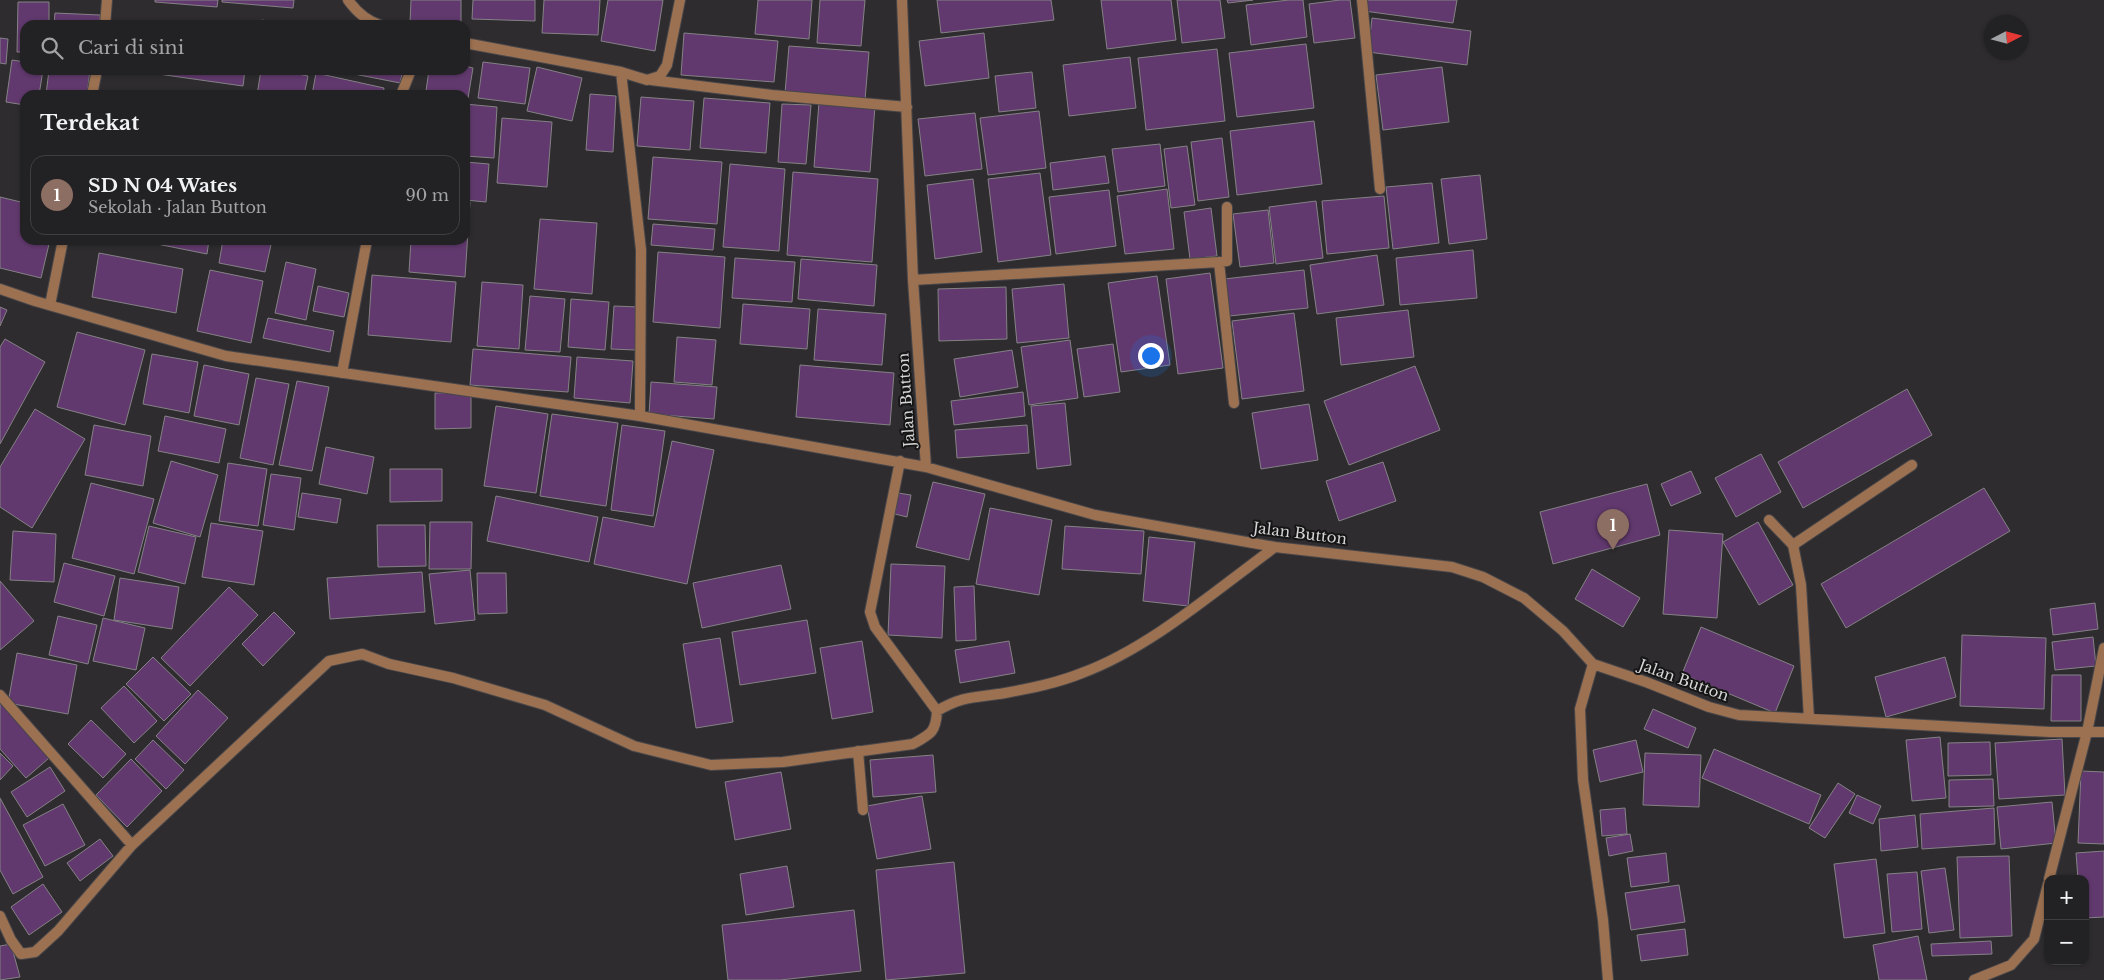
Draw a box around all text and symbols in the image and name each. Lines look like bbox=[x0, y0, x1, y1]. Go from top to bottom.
north arrow bbox=[1984, 15, 2029, 60]
search box bbox=[20, 20, 470, 75]
icon: search bbox=[38, 34, 66, 62]
text: Cari di sini bbox=[78, 36, 184, 59]
text: Terdekat bbox=[40, 110, 139, 136]
text: SD N 04 Wates bbox=[88, 174, 237, 197]
text: 1 bbox=[54, 185, 60, 205]
text: 90 m bbox=[406, 185, 449, 205]
text: Sekolah · Jalan Button bbox=[88, 197, 267, 217]
your location bbox=[1138, 343, 1164, 369]
street label: Jalan Button bbox=[893, 352, 919, 450]
pin: 1 bbox=[1597, 509, 1629, 550]
street label: Jalan Button bbox=[1250, 518, 1348, 548]
street label: Jalan Button bbox=[1634, 654, 1732, 705]
map controls bbox=[2044, 875, 2089, 965]
button: + bbox=[2044, 875, 2089, 920]
button: − bbox=[2044, 920, 2089, 965]

